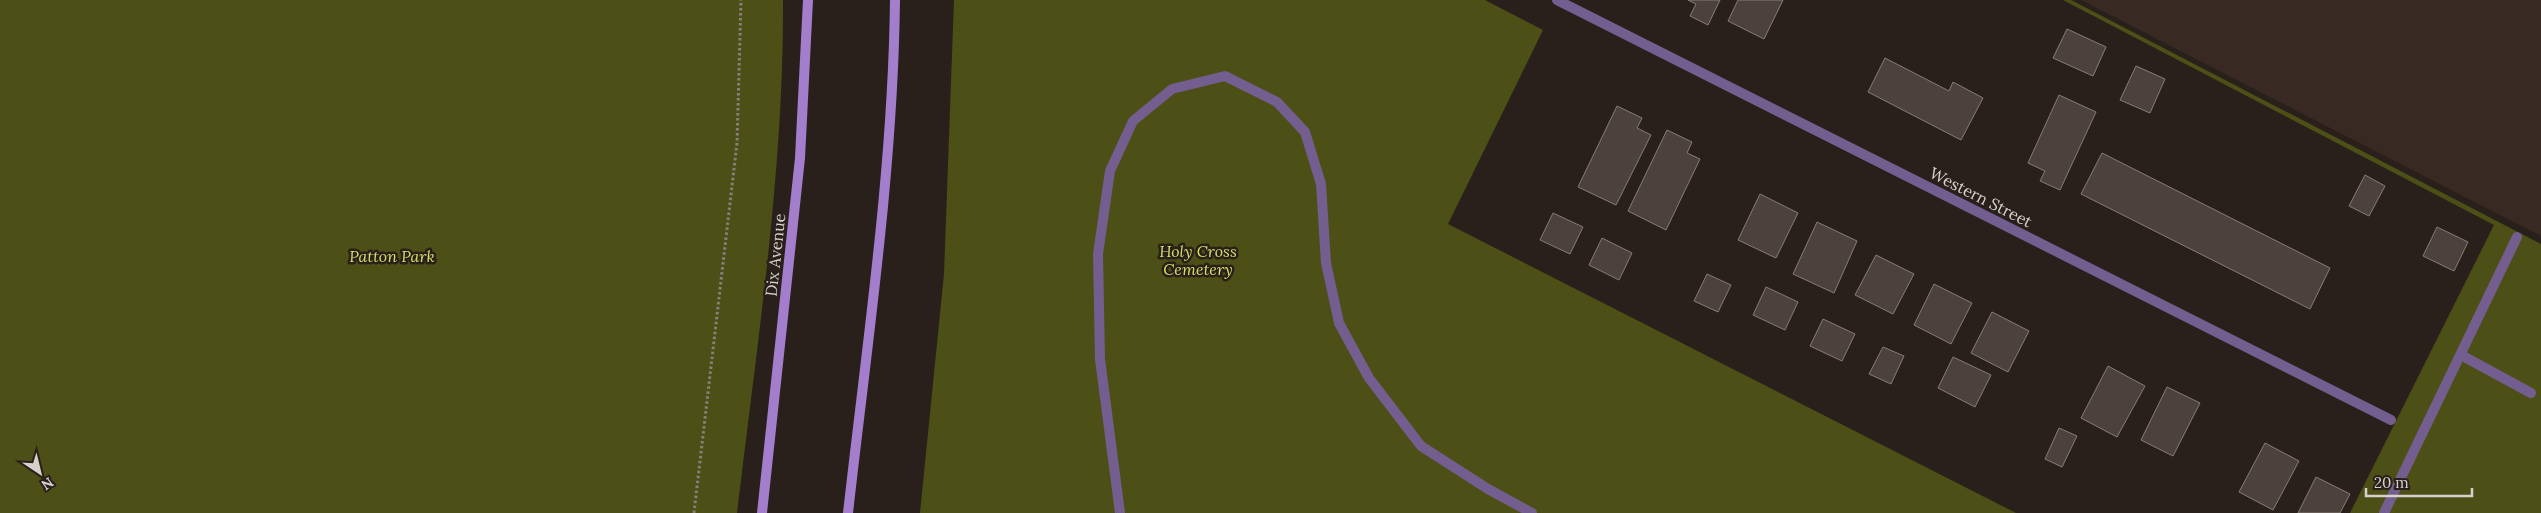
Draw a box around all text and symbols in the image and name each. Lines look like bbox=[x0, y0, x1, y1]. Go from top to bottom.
street label: Western Street bbox=[1926, 163, 2036, 232]
street label: Dix Avenue bbox=[761, 212, 789, 298]
park label: Holy Cross Cemetery bbox=[1159, 241, 1237, 279]
park label: Patton Park bbox=[349, 246, 435, 266]
north arrow bbox=[15, 448, 65, 498]
scale bar bbox=[2366, 466, 2472, 498]
text: N bbox=[38, 473, 57, 494]
text: 20 m bbox=[2374, 473, 2409, 492]

